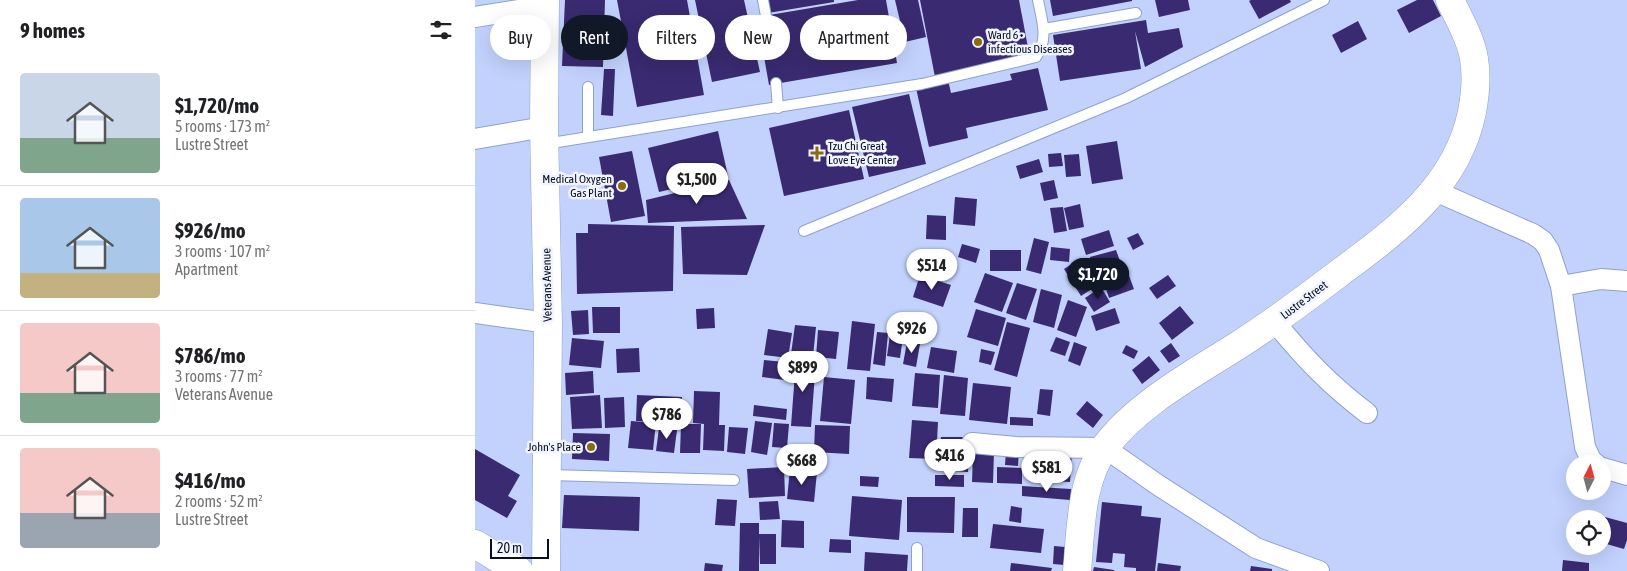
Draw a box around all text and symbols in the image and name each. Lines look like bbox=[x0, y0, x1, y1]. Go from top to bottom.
chip: Buy bbox=[490, 15, 551, 60]
chip: Rent bbox=[561, 15, 628, 60]
chip: Filters bbox=[638, 15, 715, 60]
chip: New bbox=[725, 15, 790, 60]
chip: Apartment bbox=[800, 15, 907, 60]
icon: filters bbox=[427, 16, 455, 44]
text: 9 homes bbox=[20, 18, 85, 42]
place label: Ward 6 - infectious Diseases bbox=[988, 28, 1072, 56]
marker: Ward 6 - infectious Diseases bbox=[972, 36, 984, 48]
icon: home bbox=[60, 93, 120, 153]
text: $1,720/mo bbox=[175, 93, 259, 117]
text: 5 rooms · 173 m² bbox=[175, 117, 270, 135]
text: Lustre Street bbox=[175, 135, 248, 153]
place label: Tzu Chi Great Love Eye Center bbox=[828, 139, 897, 167]
marker: Tzu Chi Great Love Eye Center bbox=[810, 146, 824, 160]
pin: $1,500 bbox=[656, 162, 738, 205]
text: $1,500 bbox=[677, 170, 717, 188]
place label: Medical Oxygen Gas Plant bbox=[542, 172, 613, 200]
marker: Medical Oxygen Gas Plant bbox=[616, 180, 628, 192]
icon: home bbox=[60, 218, 120, 278]
text: $926/mo bbox=[175, 218, 246, 242]
text: 3 rooms · 107 m² bbox=[175, 242, 270, 260]
street label: Veterans Avenue bbox=[539, 248, 555, 322]
pin: $514 bbox=[902, 248, 962, 291]
text: $514 bbox=[917, 256, 947, 274]
pin: $1,720 bbox=[1057, 258, 1139, 300]
text: Apartment bbox=[175, 260, 238, 278]
text: $1,720 bbox=[1078, 265, 1118, 283]
street label: Lustre Street bbox=[1278, 278, 1331, 322]
pin: $926 bbox=[882, 312, 942, 354]
text: $926 bbox=[897, 319, 927, 337]
icon: home bbox=[60, 343, 120, 403]
text: $786/mo bbox=[175, 343, 246, 367]
pin: $899 bbox=[773, 350, 833, 393]
text: $899 bbox=[788, 358, 818, 376]
text: 3 rooms · 77 m² bbox=[175, 367, 263, 385]
text: Veterans Avenue bbox=[175, 385, 273, 403]
pin: $786 bbox=[637, 398, 697, 440]
text: $786 bbox=[652, 405, 682, 423]
pin: $416 bbox=[920, 438, 980, 481]
place label: John's Place bbox=[528, 440, 581, 454]
marker: John's Place bbox=[585, 441, 597, 453]
pin: $668 bbox=[772, 444, 832, 486]
text: $416 bbox=[935, 446, 965, 464]
pin: $581 bbox=[1017, 450, 1077, 493]
text: $668 bbox=[787, 451, 817, 469]
north arrow bbox=[1566, 455, 1611, 500]
map controls bbox=[1566, 455, 1611, 555]
text: $581 bbox=[1032, 458, 1062, 476]
icon: home bbox=[60, 468, 120, 528]
text: $416/mo bbox=[175, 468, 246, 492]
text: 2 rooms · 52 m² bbox=[175, 492, 263, 510]
text: Lustre Street bbox=[175, 510, 248, 528]
button: locate bbox=[1566, 510, 1611, 555]
scale bar bbox=[490, 536, 549, 559]
text: 20 m bbox=[497, 540, 522, 556]

